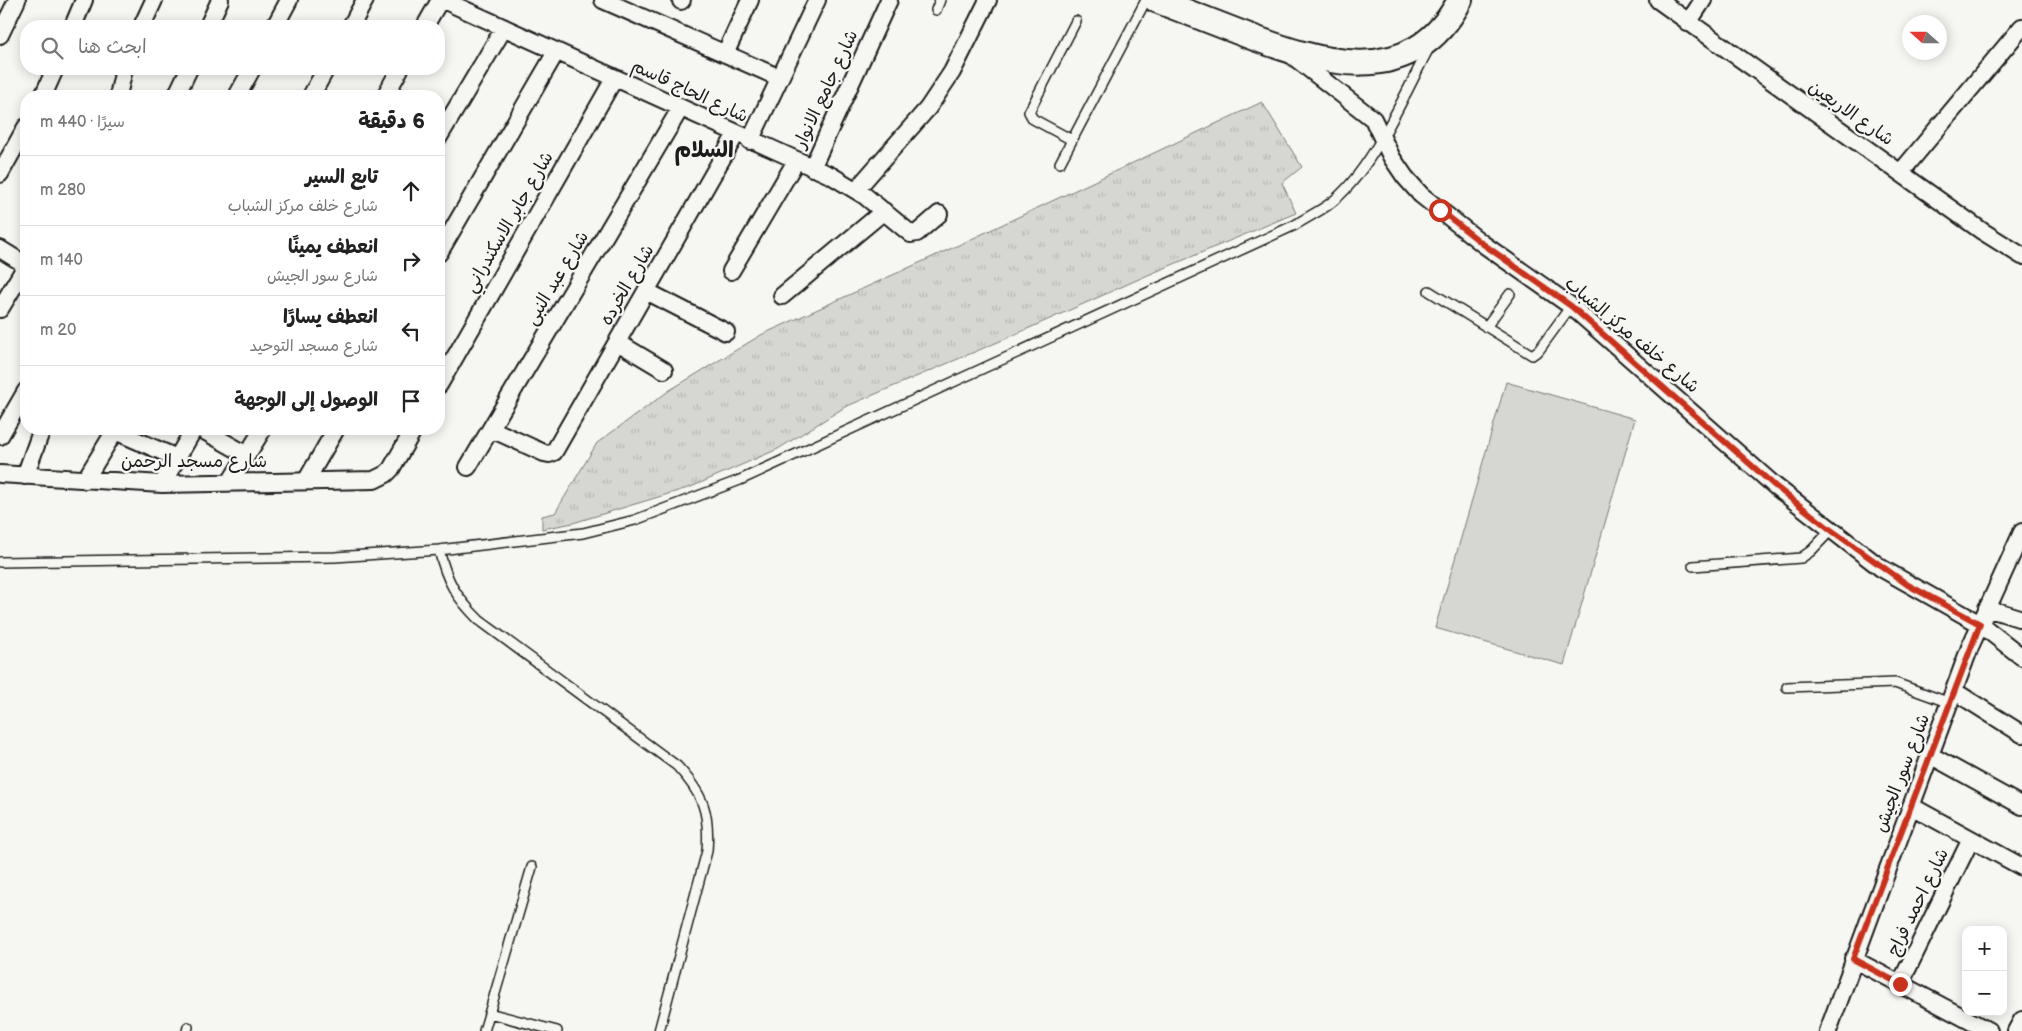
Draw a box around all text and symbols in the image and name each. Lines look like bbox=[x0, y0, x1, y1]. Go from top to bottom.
north arrow bbox=[1902, 15, 1947, 60]
search box bbox=[20, 20, 445, 75]
street label: شارع جامع الانوار bbox=[789, 27, 864, 154]
icon: search bbox=[38, 34, 66, 62]
text: ابحث هنا bbox=[78, 36, 147, 59]
street label: شارع الحاج قاسم bbox=[627, 55, 751, 130]
street label: شارع الاربعين bbox=[1804, 76, 1898, 151]
text: 6 دقيقة bbox=[358, 109, 425, 134]
text: سيرًا · 440 m bbox=[40, 113, 125, 132]
district label: السلام bbox=[674, 137, 734, 166]
street label: شارع جابر الاسكندراني bbox=[460, 148, 562, 299]
text: تابع السير bbox=[305, 166, 378, 189]
icon: ahead bbox=[397, 177, 425, 205]
text: 280 m bbox=[40, 181, 86, 200]
text: شارع خلف مركز الشباب bbox=[228, 197, 378, 216]
route start bbox=[1429, 199, 1452, 222]
street label: شارع عبد النبى bbox=[521, 227, 594, 329]
text: انعطف يمينًا bbox=[288, 236, 378, 259]
street label: شارع الخرده bbox=[596, 241, 659, 330]
icon: right bbox=[397, 247, 425, 275]
text: 140 m bbox=[40, 251, 83, 270]
text: شارع سور الجيش bbox=[267, 267, 378, 286]
street label: شارع خلف مركز الشباب bbox=[1560, 273, 1704, 398]
text: انعطف يسارًا bbox=[283, 306, 378, 329]
icon: left bbox=[397, 317, 425, 345]
text: 20 m bbox=[40, 321, 76, 340]
text: شارع مسجد التوحيد bbox=[250, 337, 378, 356]
icon: arrive bbox=[397, 387, 425, 415]
text: الوصول إلى الوجهة bbox=[234, 389, 378, 412]
street label: شارع مسجد الرحمن bbox=[121, 451, 267, 473]
street label: شارع سور الجيش bbox=[1870, 711, 1935, 835]
street label: شارع احمد فراج bbox=[1883, 845, 1954, 960]
map controls bbox=[1962, 926, 2007, 1016]
button: + bbox=[1962, 926, 2007, 971]
button: − bbox=[1962, 971, 2007, 1016]
route end bbox=[1889, 973, 1912, 996]

